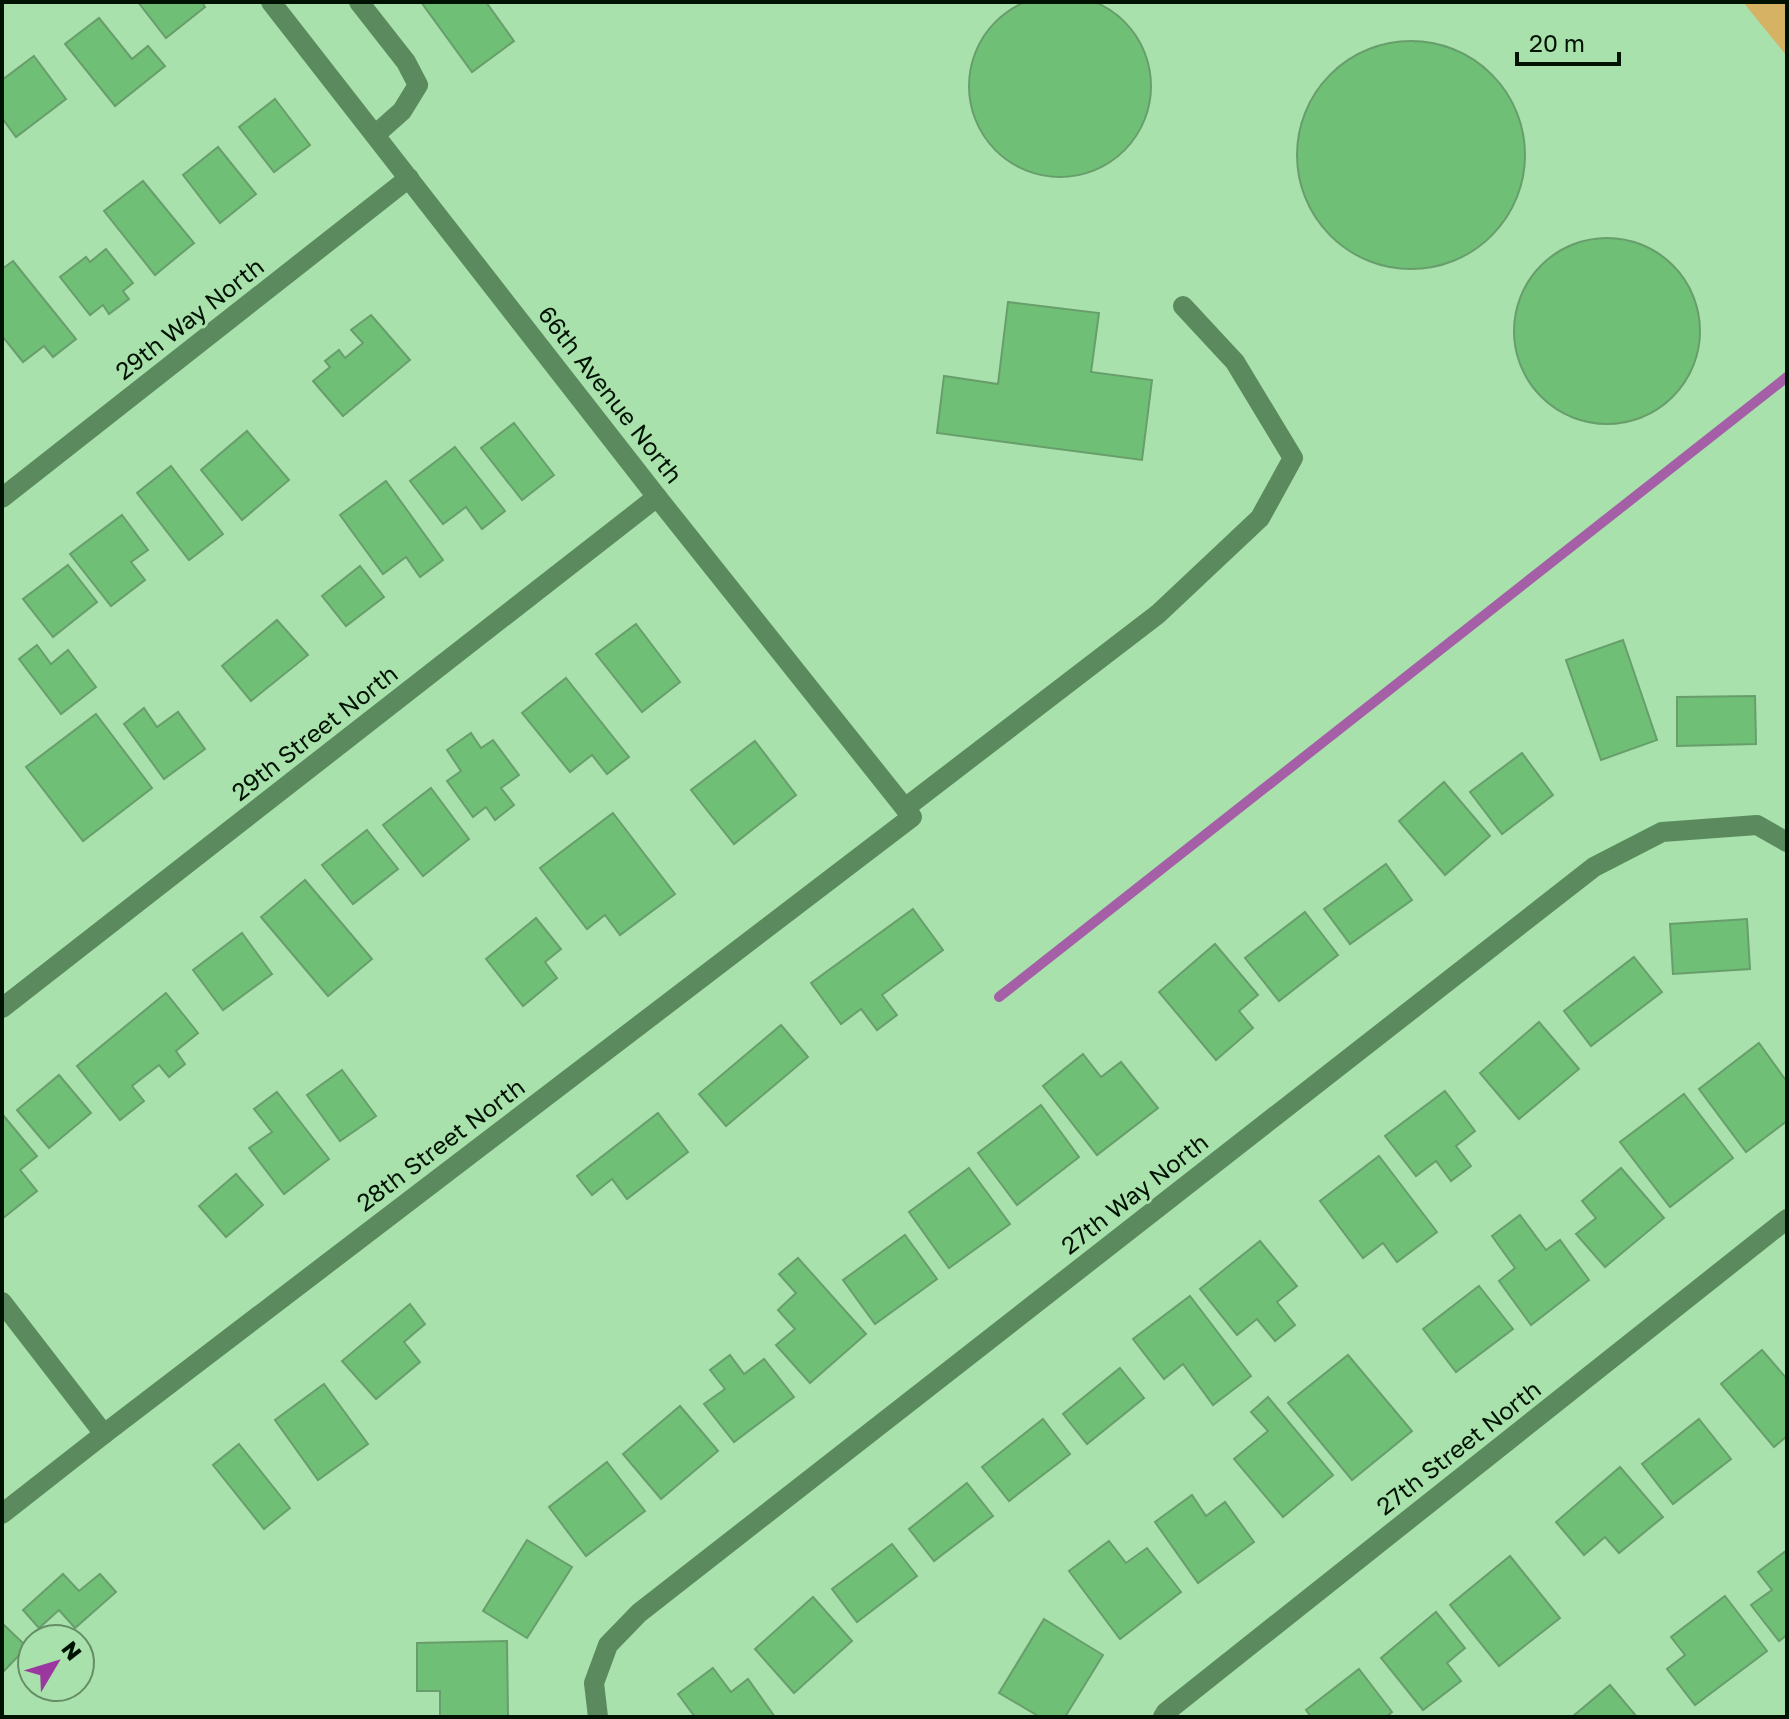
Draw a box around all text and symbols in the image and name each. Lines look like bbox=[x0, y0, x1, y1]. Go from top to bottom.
scale bar bbox=[1517, 16, 1619, 66]
text: 20 m bbox=[1529, 28, 1585, 57]
street label: 29th Way North bbox=[109, 251, 269, 385]
street label: 66th Avenue North bbox=[533, 300, 689, 488]
street label: 29th Street North bbox=[225, 658, 403, 806]
street label: 28th Street North bbox=[350, 1071, 530, 1217]
street label: 27th Way North bbox=[1055, 1127, 1213, 1259]
street label: 27th Street North bbox=[1370, 1374, 1546, 1520]
north arrow bbox=[16, 1623, 96, 1703]
text: N bbox=[56, 1635, 88, 1665]

